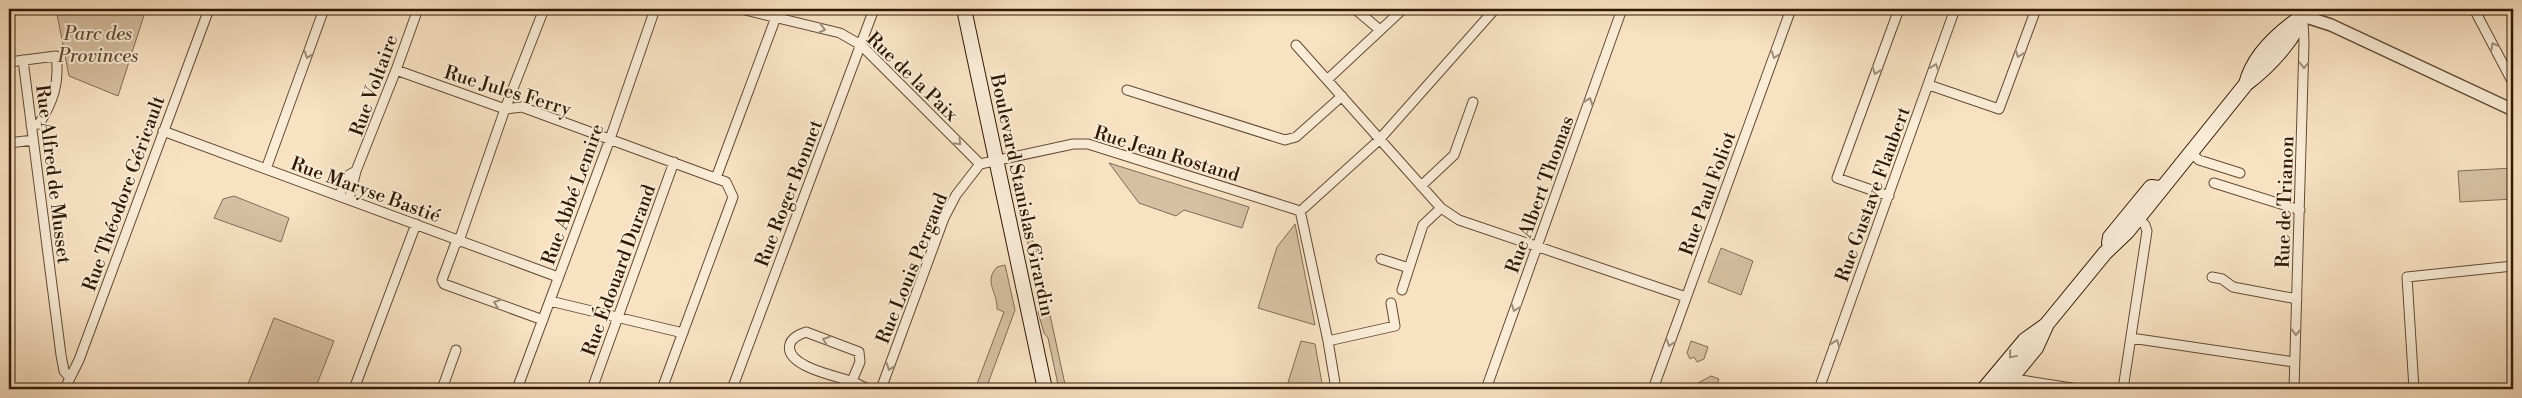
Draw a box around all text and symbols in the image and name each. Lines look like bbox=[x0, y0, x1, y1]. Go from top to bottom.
park label: Parc des Provinces bbox=[57, 22, 138, 68]
one-way arrow bbox=[818, 23, 827, 34]
street label: Rue de la Paix bbox=[861, 27, 964, 127]
street label: Rue Voltaire bbox=[344, 31, 403, 139]
one-way arrow bbox=[2490, 42, 2500, 51]
one-way arrow bbox=[304, 50, 314, 58]
one-way arrow bbox=[1771, 50, 1781, 58]
one-way arrow bbox=[2015, 50, 2025, 58]
street label: Rue Jules Ferry bbox=[441, 60, 575, 122]
one-way arrow bbox=[2299, 62, 2309, 69]
one-way arrow bbox=[1929, 63, 1939, 72]
one-way arrow bbox=[1872, 66, 1882, 75]
street label: Boulevard Stanislas Girardin bbox=[984, 71, 1059, 319]
street label: Rue Alfred de Musset bbox=[30, 83, 76, 265]
street label: Rue Théodore Géricault bbox=[77, 92, 171, 294]
one-way arrow bbox=[1583, 97, 1593, 106]
street label: Rue Gustave Flaubert bbox=[1830, 103, 1916, 285]
street label: Rue Albert Thomas bbox=[1500, 112, 1580, 276]
street label: Rue Roger Bonnet bbox=[750, 116, 828, 270]
street label: Rue Jean Rostand bbox=[1091, 120, 1243, 188]
street label: Rue Abbé Lemire bbox=[536, 121, 610, 268]
street label: Rue Paul Foliot bbox=[1674, 128, 1742, 259]
street label: Rue de Trianon bbox=[2271, 136, 2299, 268]
one-way arrow bbox=[953, 137, 962, 146]
street label: Rue Maryse Bastié bbox=[287, 152, 444, 228]
street label: Rue Édouard Durand bbox=[576, 181, 661, 359]
street label: Rue Louis Pergaud bbox=[871, 189, 953, 347]
one-way arrow bbox=[494, 299, 502, 309]
one-way arrow bbox=[1511, 303, 1521, 312]
one-way arrow bbox=[2290, 329, 2301, 337]
one-way arrow bbox=[822, 336, 831, 346]
one-way arrow bbox=[1666, 338, 1676, 346]
one-way arrow bbox=[1830, 340, 1840, 348]
one-way arrow bbox=[2009, 349, 2018, 358]
one-way arrow bbox=[886, 362, 896, 371]

